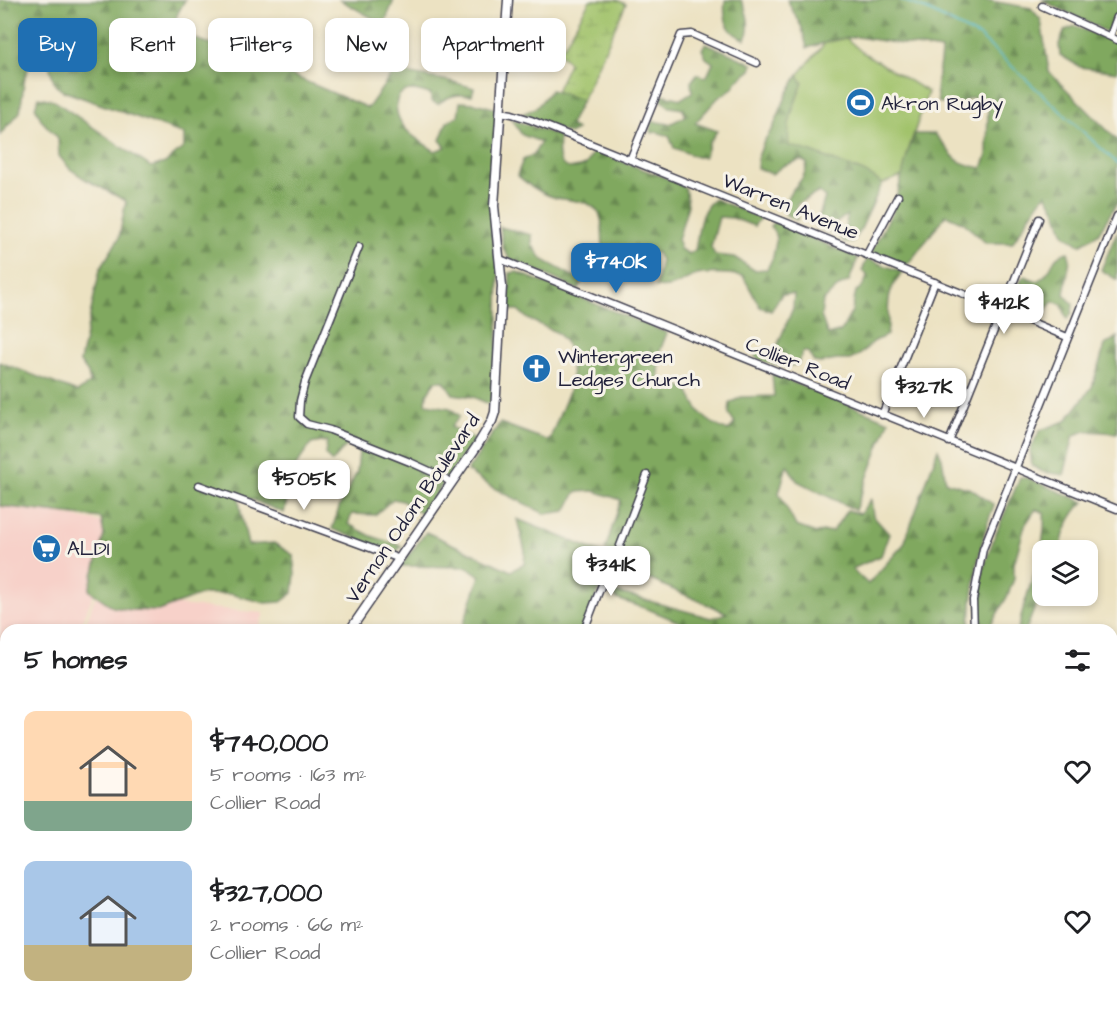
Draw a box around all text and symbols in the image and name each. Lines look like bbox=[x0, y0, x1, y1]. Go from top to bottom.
chip: Buy bbox=[18, 18, 97, 72]
chip: Rent bbox=[109, 18, 196, 72]
chip: Filters bbox=[208, 18, 313, 72]
chip: New bbox=[325, 18, 409, 72]
chip: Apartment bbox=[421, 18, 566, 72]
sports icon: Akron Rugby bbox=[844, 87, 876, 119]
place label: Akron Rugby bbox=[881, 90, 1003, 119]
street label: Warren Avenue bbox=[718, 167, 863, 247]
pin: $740K bbox=[574, 243, 658, 294]
text: $740K bbox=[585, 248, 647, 276]
pin: $412K bbox=[962, 284, 1046, 335]
text: $412K bbox=[979, 289, 1029, 317]
street label: Collier Road bbox=[741, 330, 854, 398]
place label: Wintergreen Ledges Church bbox=[558, 343, 700, 395]
church icon: Wintergreen Ledges Church bbox=[521, 352, 553, 384]
pin: $327K bbox=[882, 368, 966, 419]
text: $327K bbox=[895, 373, 953, 401]
street label: Vernon Odom Boulevard bbox=[339, 408, 487, 609]
pin: $505K bbox=[262, 460, 346, 511]
text: $505K bbox=[272, 465, 336, 493]
supermarket icon: ALDI bbox=[30, 532, 62, 564]
place label: ALDI bbox=[67, 535, 110, 563]
map controls bbox=[1032, 540, 1098, 606]
button: layers bbox=[1032, 540, 1098, 606]
pin: $341K bbox=[569, 546, 653, 597]
text: $341K bbox=[586, 551, 636, 579]
text: 5 homes bbox=[24, 642, 128, 678]
icon: filters bbox=[1061, 644, 1094, 677]
text: $740,000 bbox=[210, 725, 328, 761]
icon: home bbox=[72, 735, 144, 807]
icon: heart bbox=[1061, 755, 1094, 788]
text: 5 rooms · 163 m² bbox=[210, 761, 366, 789]
text: Collier Road bbox=[210, 789, 321, 817]
text: $327,000 bbox=[210, 875, 322, 911]
icon: home bbox=[72, 885, 144, 957]
icon: heart bbox=[1061, 905, 1094, 938]
text: 2 rooms · 66 m² bbox=[210, 911, 364, 939]
text: Collier Road bbox=[210, 939, 321, 967]

